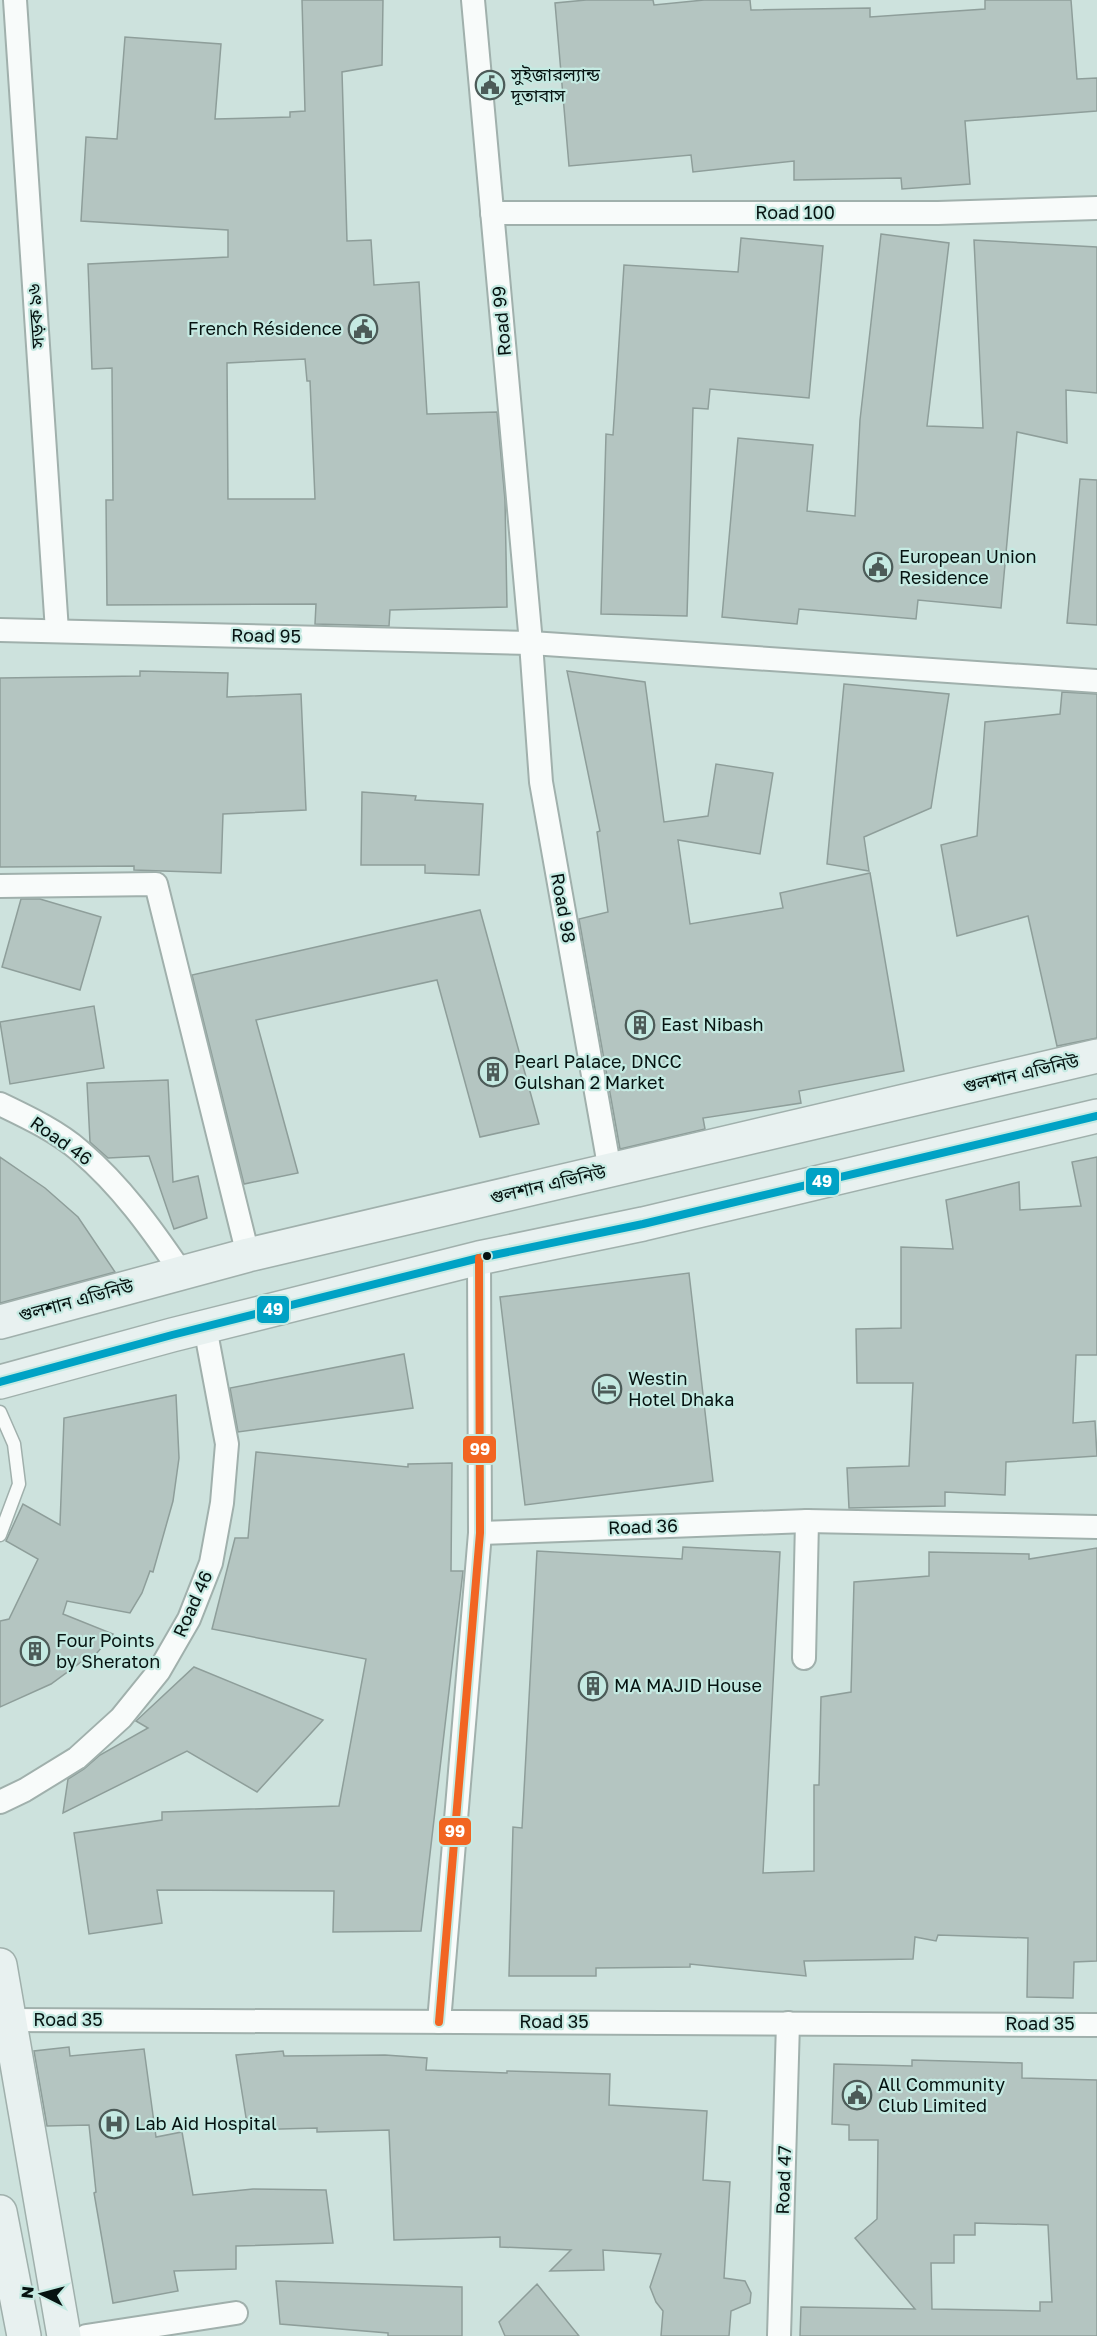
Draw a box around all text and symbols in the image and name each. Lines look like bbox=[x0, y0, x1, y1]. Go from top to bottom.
place label: সুইজারল্যান্ড দূতাবাস bbox=[510, 63, 600, 106]
public building icon: সুইজারল্যান্ড দূতাবাস bbox=[474, 69, 506, 101]
street label: Road 100 bbox=[755, 201, 835, 223]
street label: সড়ক ৯৬ bbox=[22, 283, 48, 350]
street label: Road 99 bbox=[487, 285, 515, 357]
public building icon: French Résidence bbox=[347, 313, 379, 345]
place label: French Résidence bbox=[188, 317, 342, 339]
place label: European Union Residence bbox=[899, 545, 1037, 588]
public building icon: European Union Residence bbox=[862, 551, 894, 583]
street label: Road 95 bbox=[231, 623, 301, 647]
street label: Road 98 bbox=[547, 871, 581, 944]
building icon: East Nibash bbox=[624, 1009, 656, 1041]
place label: East Nibash bbox=[661, 1013, 764, 1035]
street label: গুলশান এভিনিউ bbox=[961, 1049, 1081, 1097]
place label: Pearl Palace, DNCC Gulshan 2 Market bbox=[514, 1050, 682, 1093]
building icon: Pearl Palace, DNCC Gulshan 2 Market bbox=[477, 1056, 509, 1088]
street label: Road 46 bbox=[26, 1111, 97, 1169]
street label: গুলশান এভিনিউ bbox=[488, 1160, 608, 1208]
line badge: 49 bbox=[805, 1167, 840, 1196]
text: 49 bbox=[812, 1171, 832, 1191]
unlabelled marker bbox=[481, 1250, 493, 1262]
street label: গুলশান এভিনিউ bbox=[16, 1274, 136, 1326]
line badge: 49 bbox=[256, 1295, 290, 1324]
text: 49 bbox=[263, 1299, 283, 1319]
place label: Westin Hotel Dhaka bbox=[628, 1367, 734, 1410]
hotel icon: Westin Hotel Dhaka bbox=[591, 1373, 623, 1405]
line badge: 99 bbox=[462, 1435, 497, 1464]
text: 99 bbox=[470, 1439, 490, 1459]
street label: Road 36 bbox=[608, 1514, 678, 1538]
street label: Road 46 bbox=[168, 1567, 216, 1640]
place label: Four Points by Sheraton bbox=[56, 1629, 160, 1672]
building icon: Four Points by Sheraton bbox=[19, 1635, 51, 1667]
building icon: MA MAJID House bbox=[577, 1670, 609, 1702]
place label: MA MAJID House bbox=[614, 1674, 762, 1696]
line badge: 99 bbox=[438, 1817, 472, 1846]
text: 99 bbox=[445, 1821, 465, 1841]
street label: Road 35 bbox=[33, 2008, 103, 2030]
street label: Road 35 bbox=[519, 2010, 589, 2032]
street label: Road 35 bbox=[1005, 2012, 1075, 2034]
place label: All Community Club Limited bbox=[878, 2073, 1005, 2116]
public building icon: All Community Club Limited bbox=[841, 2079, 873, 2111]
hospital icon: Lab Aid Hospital bbox=[98, 2108, 130, 2140]
place label: Lab Aid Hospital bbox=[135, 2112, 277, 2134]
street label: Road 47 bbox=[771, 2145, 795, 2215]
north arrow bbox=[12, 2264, 72, 2324]
text: N bbox=[17, 2285, 38, 2300]

